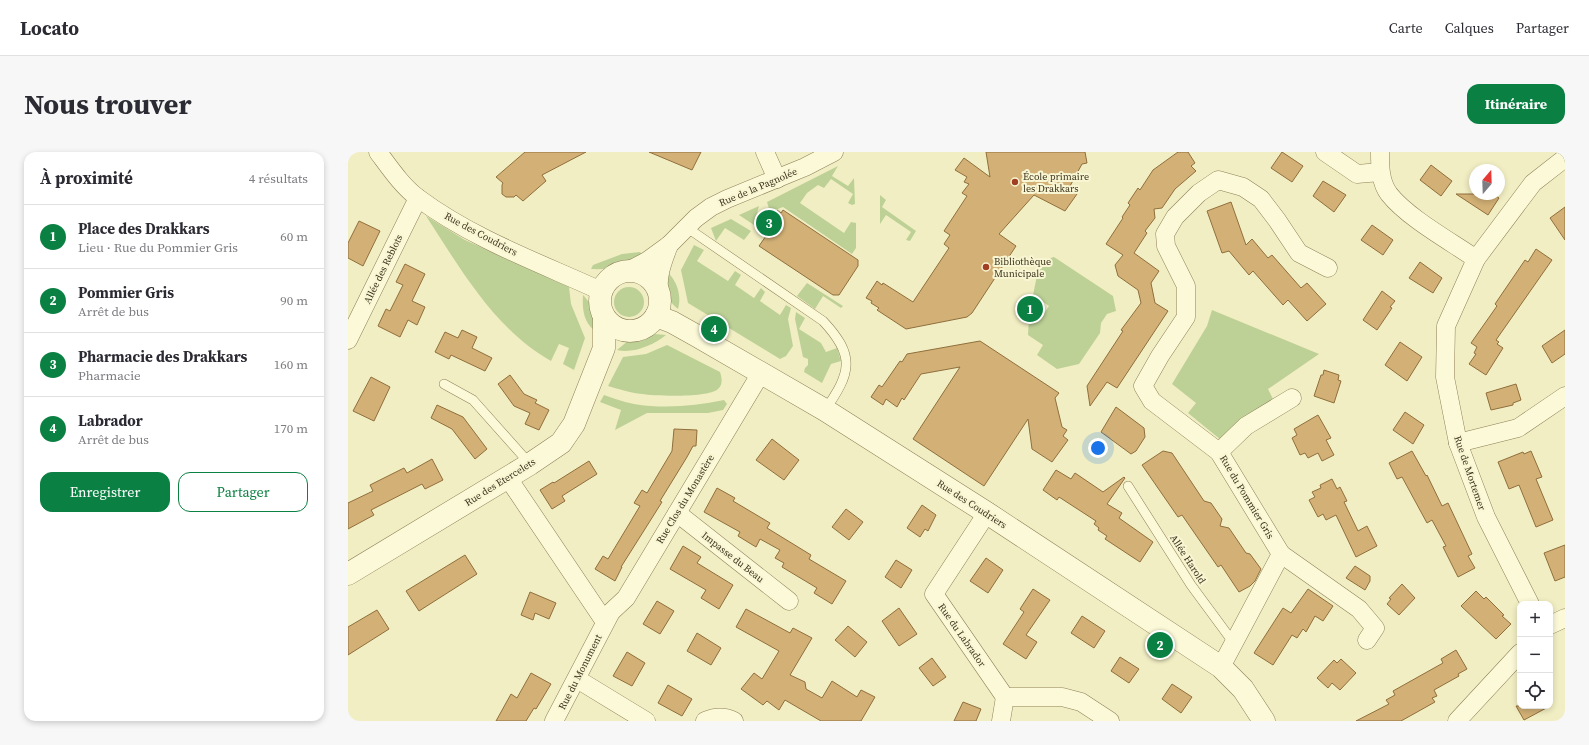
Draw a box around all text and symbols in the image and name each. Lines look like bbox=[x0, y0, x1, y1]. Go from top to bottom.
text: Locato bbox=[20, 15, 79, 41]
text: Carte bbox=[1389, 18, 1423, 38]
text: Calques bbox=[1445, 18, 1494, 38]
text: Partager bbox=[1516, 18, 1569, 38]
button: Itinéraire bbox=[1467, 84, 1565, 124]
text: Nous trouver bbox=[24, 85, 191, 123]
north arrow bbox=[1469, 164, 1505, 200]
street label: Rue de la Pagnolée bbox=[717, 165, 799, 209]
text: À proximité bbox=[40, 166, 133, 190]
text: 4 résultats bbox=[249, 170, 308, 187]
place label: École primaire les Drakkars bbox=[1023, 170, 1089, 195]
marker: École primaire les Drakkars bbox=[1010, 177, 1020, 187]
pin: 3 bbox=[756, 208, 782, 238]
street label: Rue des Coudriers bbox=[442, 209, 520, 259]
text: Place des Drakkars bbox=[78, 218, 210, 239]
text: 1 bbox=[49, 228, 57, 245]
text: 60 m bbox=[280, 228, 308, 245]
street label: Allée des Reblots bbox=[361, 232, 405, 306]
text: Lieu · Rue du Pommier Gris bbox=[78, 239, 238, 256]
place label: Bibliothèque Municipale bbox=[994, 255, 1051, 280]
marker: Bibliothèque Municipale bbox=[981, 262, 991, 272]
text: Pommier Gris bbox=[78, 282, 174, 303]
text: 2 bbox=[49, 292, 57, 309]
text: 90 m bbox=[280, 292, 308, 309]
pin: 1 bbox=[1017, 294, 1043, 324]
text: Arrêt de bus bbox=[78, 303, 149, 320]
pin: 4 bbox=[701, 314, 727, 344]
text: Pharmacie des Drakkars bbox=[78, 346, 247, 367]
text: 3 bbox=[49, 356, 57, 373]
text: 160 m bbox=[274, 356, 308, 373]
text: Pharmacie bbox=[78, 367, 141, 384]
text: Labrador bbox=[78, 410, 143, 431]
text: 4 bbox=[49, 420, 57, 437]
text: 170 m bbox=[274, 420, 308, 437]
text: Arrêt de bus bbox=[78, 431, 149, 448]
street label: Rue de Mortemer bbox=[1451, 434, 1489, 513]
your location bbox=[1088, 438, 1108, 458]
street label: Rue Clos du Monastère bbox=[653, 452, 717, 546]
street label: Rue du Pommier Gris bbox=[1217, 453, 1277, 541]
street label: Rue des Etercelets bbox=[462, 455, 538, 509]
button: Enregistrer bbox=[40, 472, 170, 512]
button: Partager bbox=[178, 472, 308, 512]
street label: Rue des Coudriers bbox=[935, 477, 1009, 531]
street label: Impasse du Beau bbox=[699, 529, 767, 585]
street label: Allée Harold bbox=[1167, 532, 1209, 586]
street label: Rue du Labrador bbox=[935, 601, 989, 670]
map controls bbox=[1517, 601, 1553, 709]
button: + bbox=[1517, 601, 1553, 637]
pin: 2 bbox=[1147, 630, 1173, 660]
street label: Rue du Monument bbox=[555, 631, 605, 712]
button: − bbox=[1517, 637, 1553, 673]
button: locate bbox=[1517, 673, 1553, 709]

